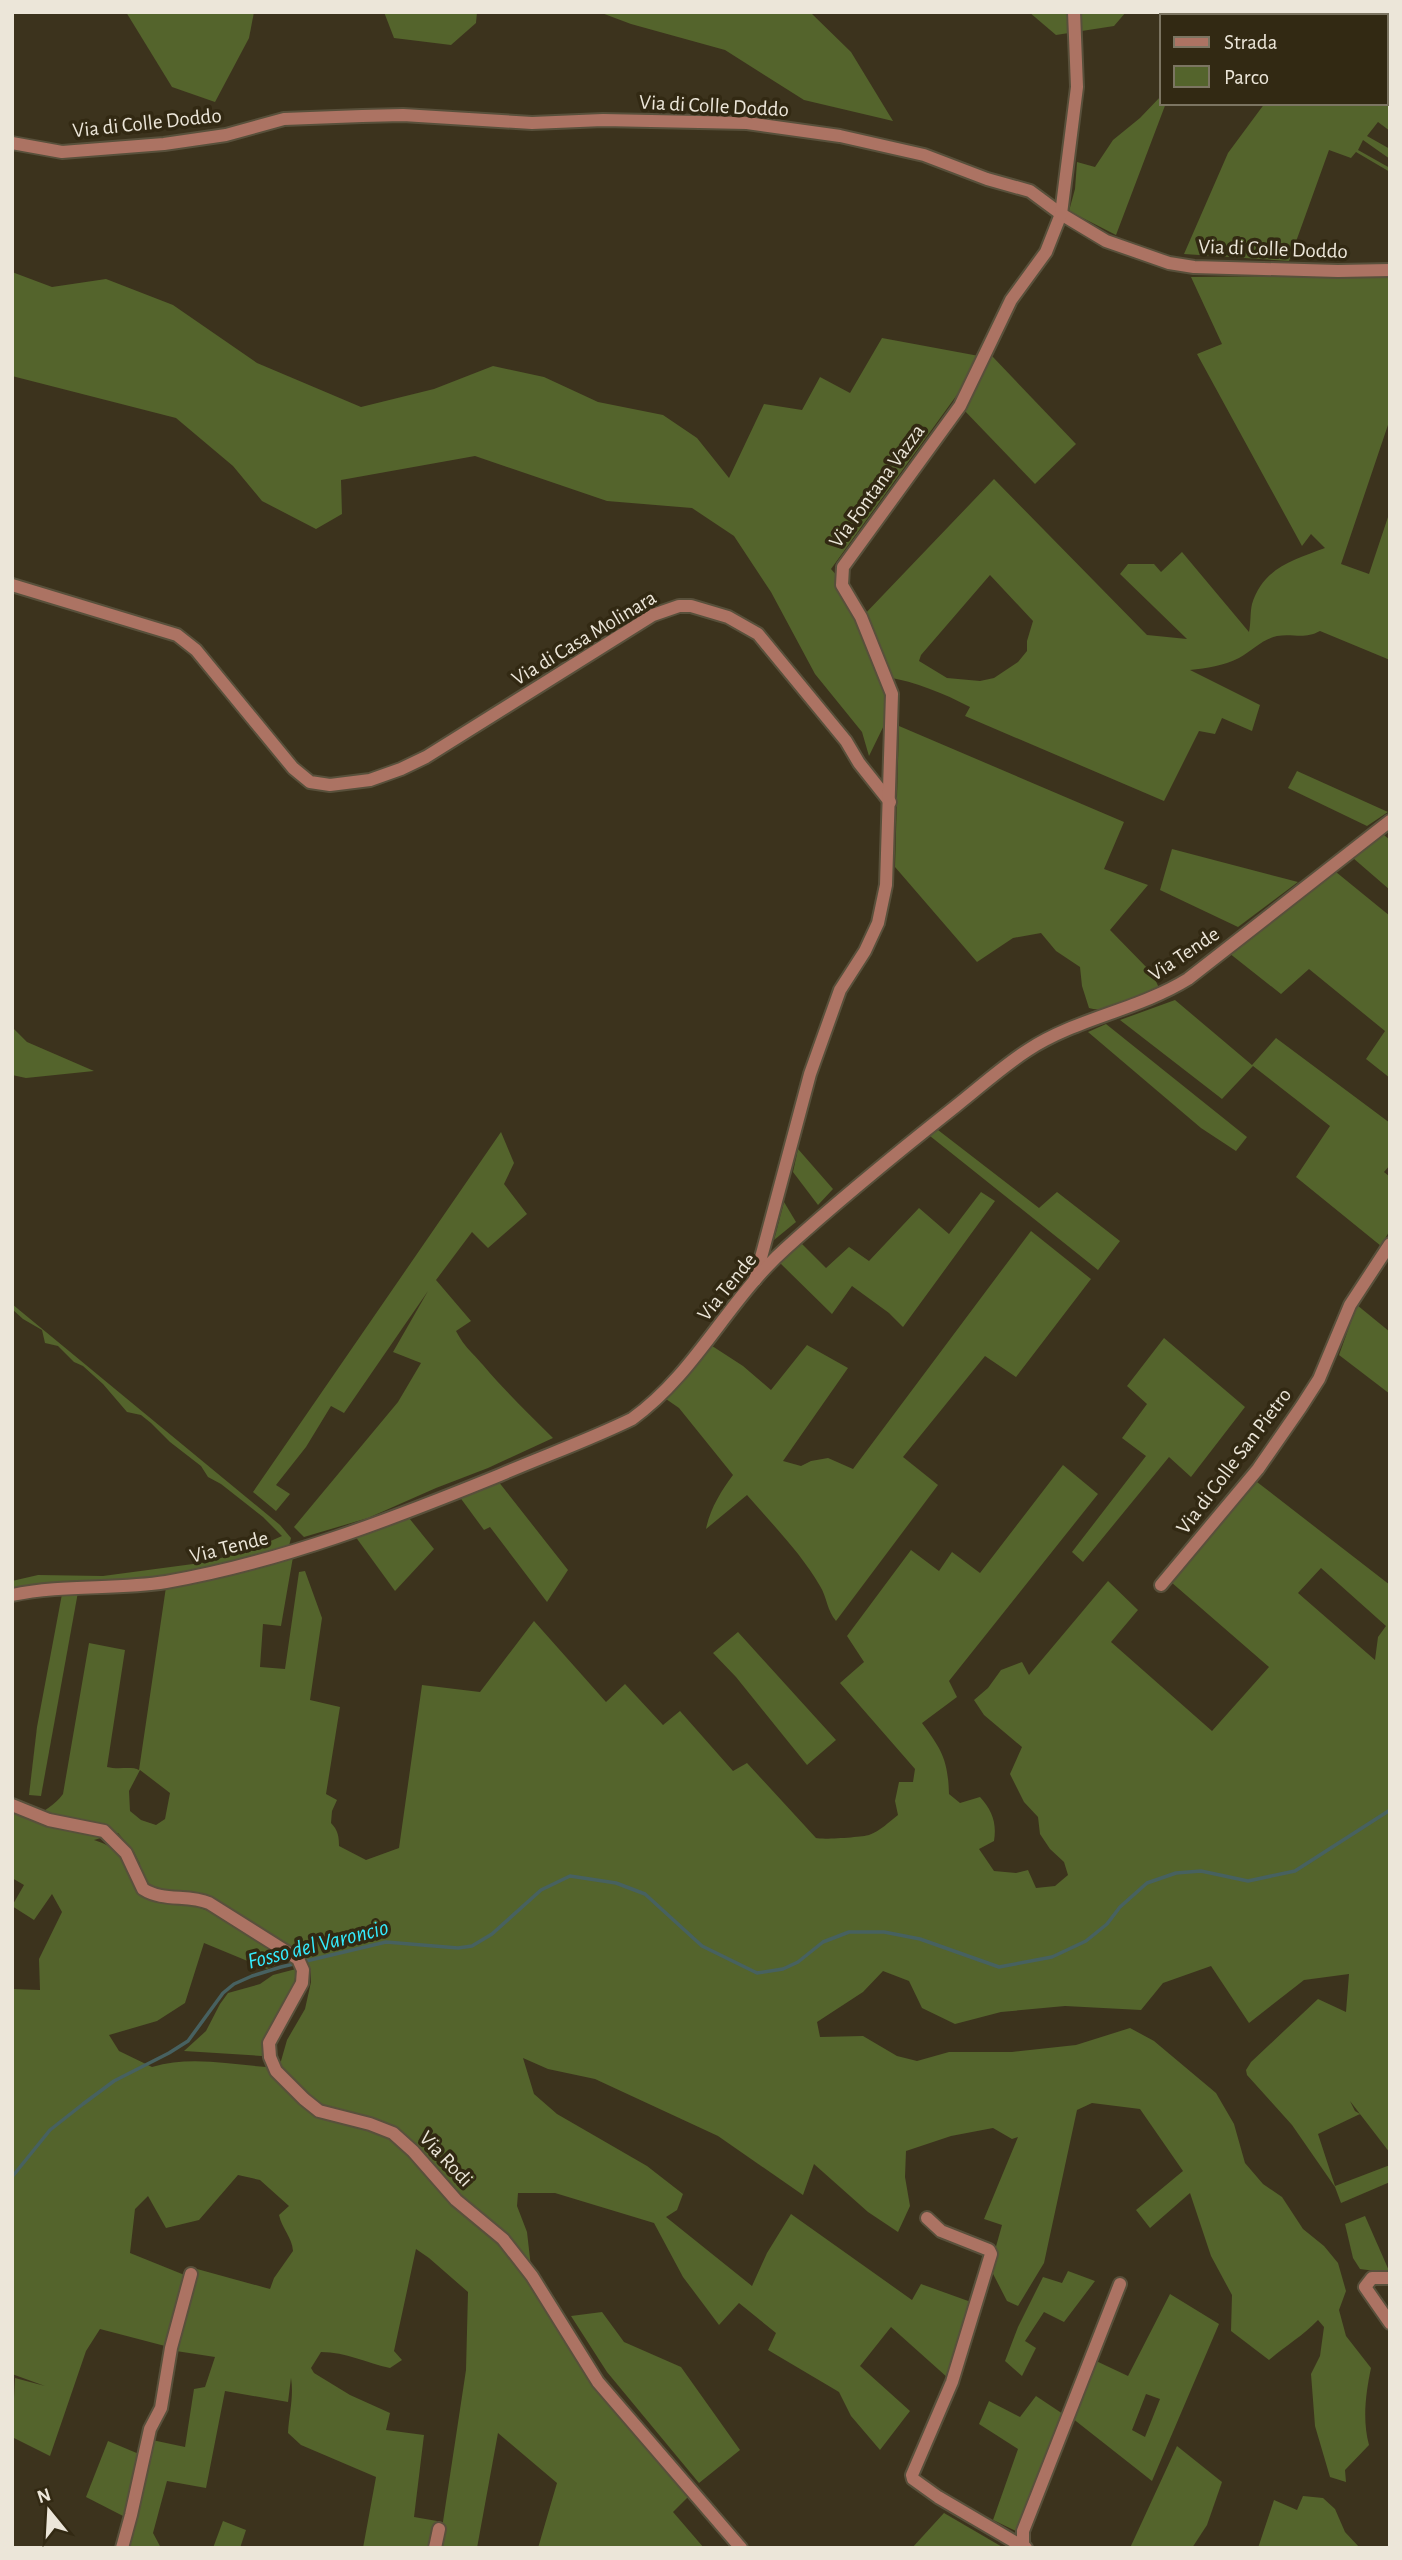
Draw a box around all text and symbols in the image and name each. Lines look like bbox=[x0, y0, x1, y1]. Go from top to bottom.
legend bbox=[1160, 14, 1388, 105]
text: Strada bbox=[1224, 32, 1278, 53]
text: Parco bbox=[1224, 67, 1269, 88]
street label: Via di Colle Doddo bbox=[639, 92, 789, 120]
street label: Via di Colle Doddo bbox=[71, 105, 223, 141]
street label: Via di Colle Doddo bbox=[1198, 236, 1348, 262]
street label: Via Fontana Vazza bbox=[825, 420, 929, 552]
street label: Via di Casa Molinara bbox=[508, 587, 660, 689]
street label: Via Tende bbox=[1145, 923, 1223, 985]
street label: Via Tende bbox=[694, 1249, 760, 1325]
street label: Via di Colle San Pietro bbox=[1172, 1384, 1296, 1538]
street label: Via Tende bbox=[188, 1527, 270, 1567]
water label: Fosso del Varoncio bbox=[245, 1916, 391, 1974]
street label: Via Rodi bbox=[415, 2127, 477, 2191]
north arrow bbox=[14, 2476, 84, 2546]
text: N bbox=[35, 2485, 53, 2507]

